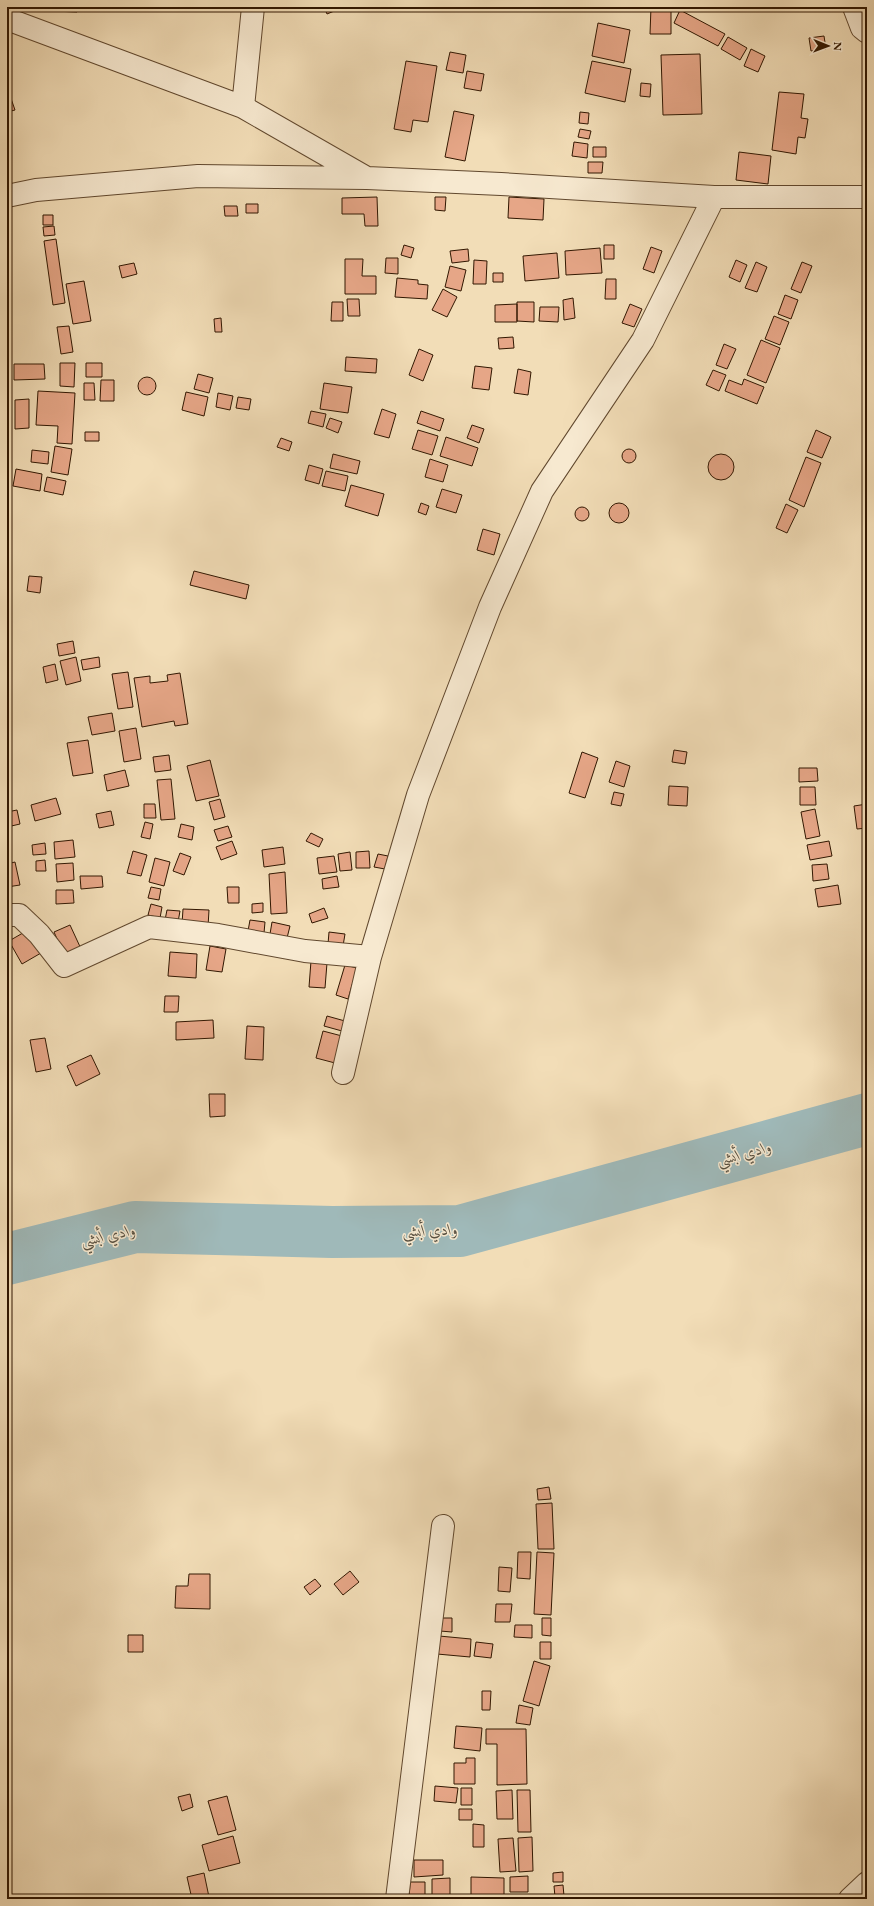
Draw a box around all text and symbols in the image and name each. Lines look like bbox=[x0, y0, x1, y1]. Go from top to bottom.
north arrow bbox=[808, 26, 848, 66]
text: N bbox=[831, 42, 845, 51]
water label: وادي أبشي bbox=[714, 1135, 775, 1175]
water label: وادي أبشي bbox=[78, 1218, 139, 1256]
water label: وادي أبشي bbox=[402, 1218, 459, 1246]

